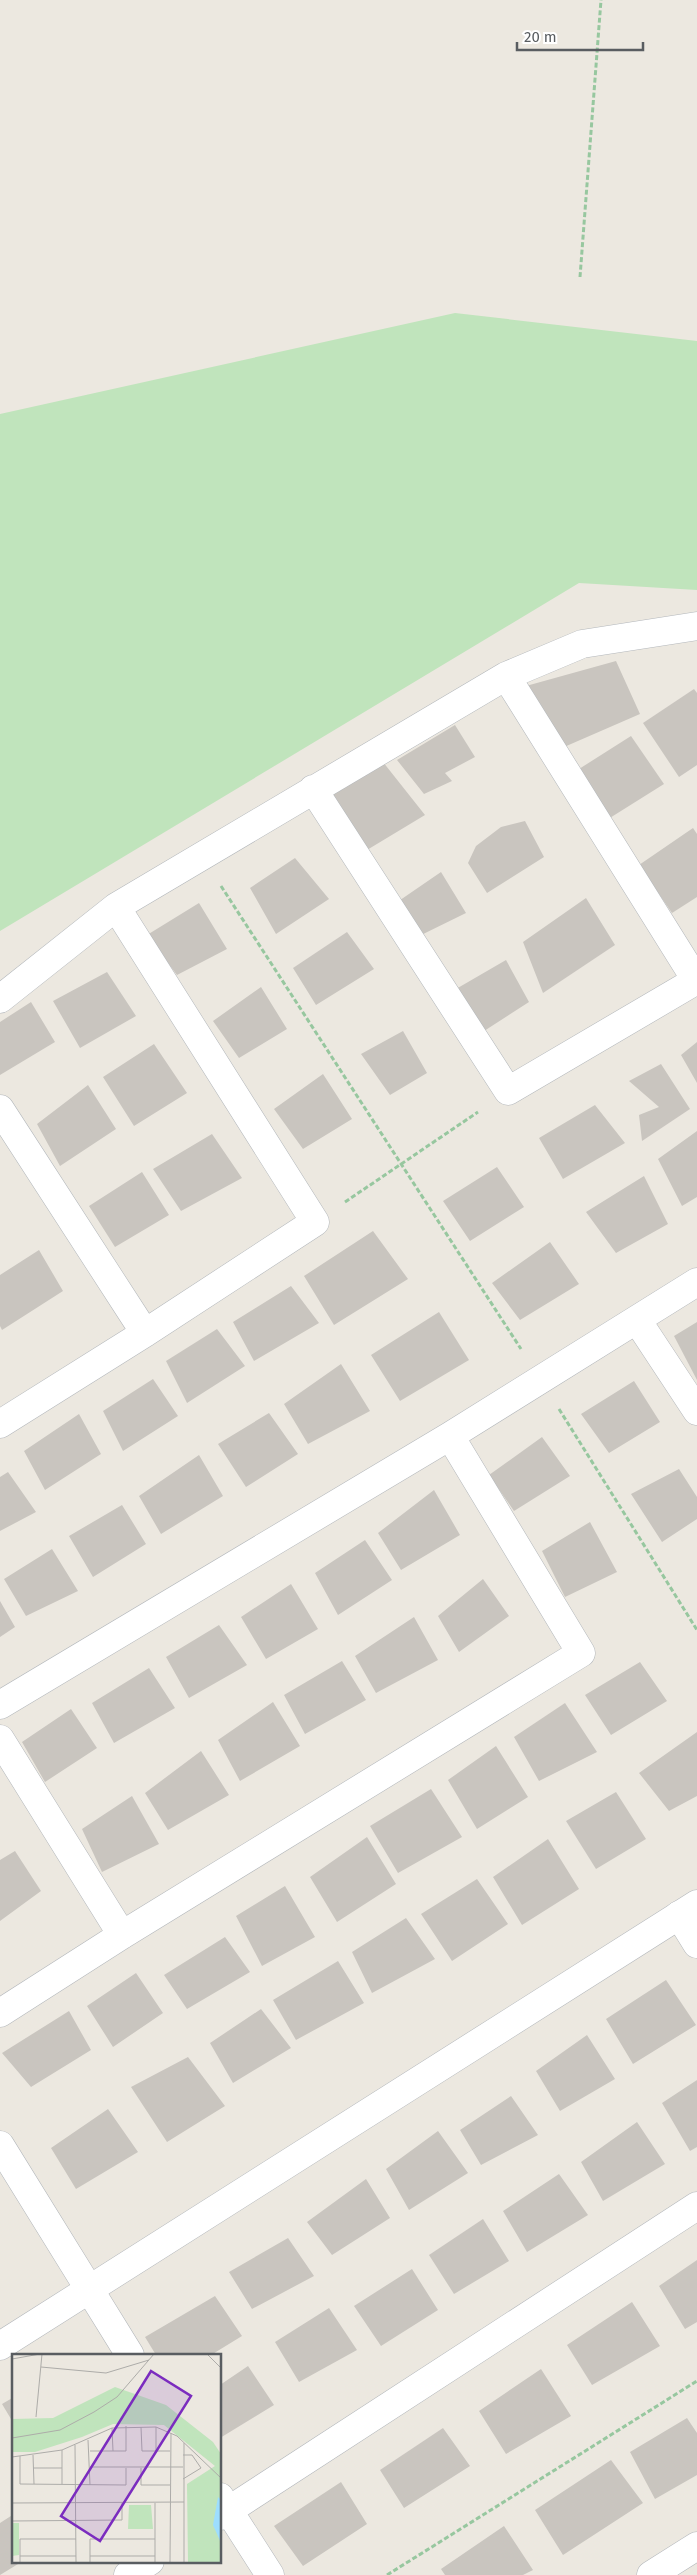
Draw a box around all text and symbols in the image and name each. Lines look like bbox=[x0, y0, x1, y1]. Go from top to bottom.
scale bar bbox=[517, 20, 643, 52]
text: 20 m bbox=[524, 28, 557, 46]
inset map bbox=[12, 2354, 221, 2562]

